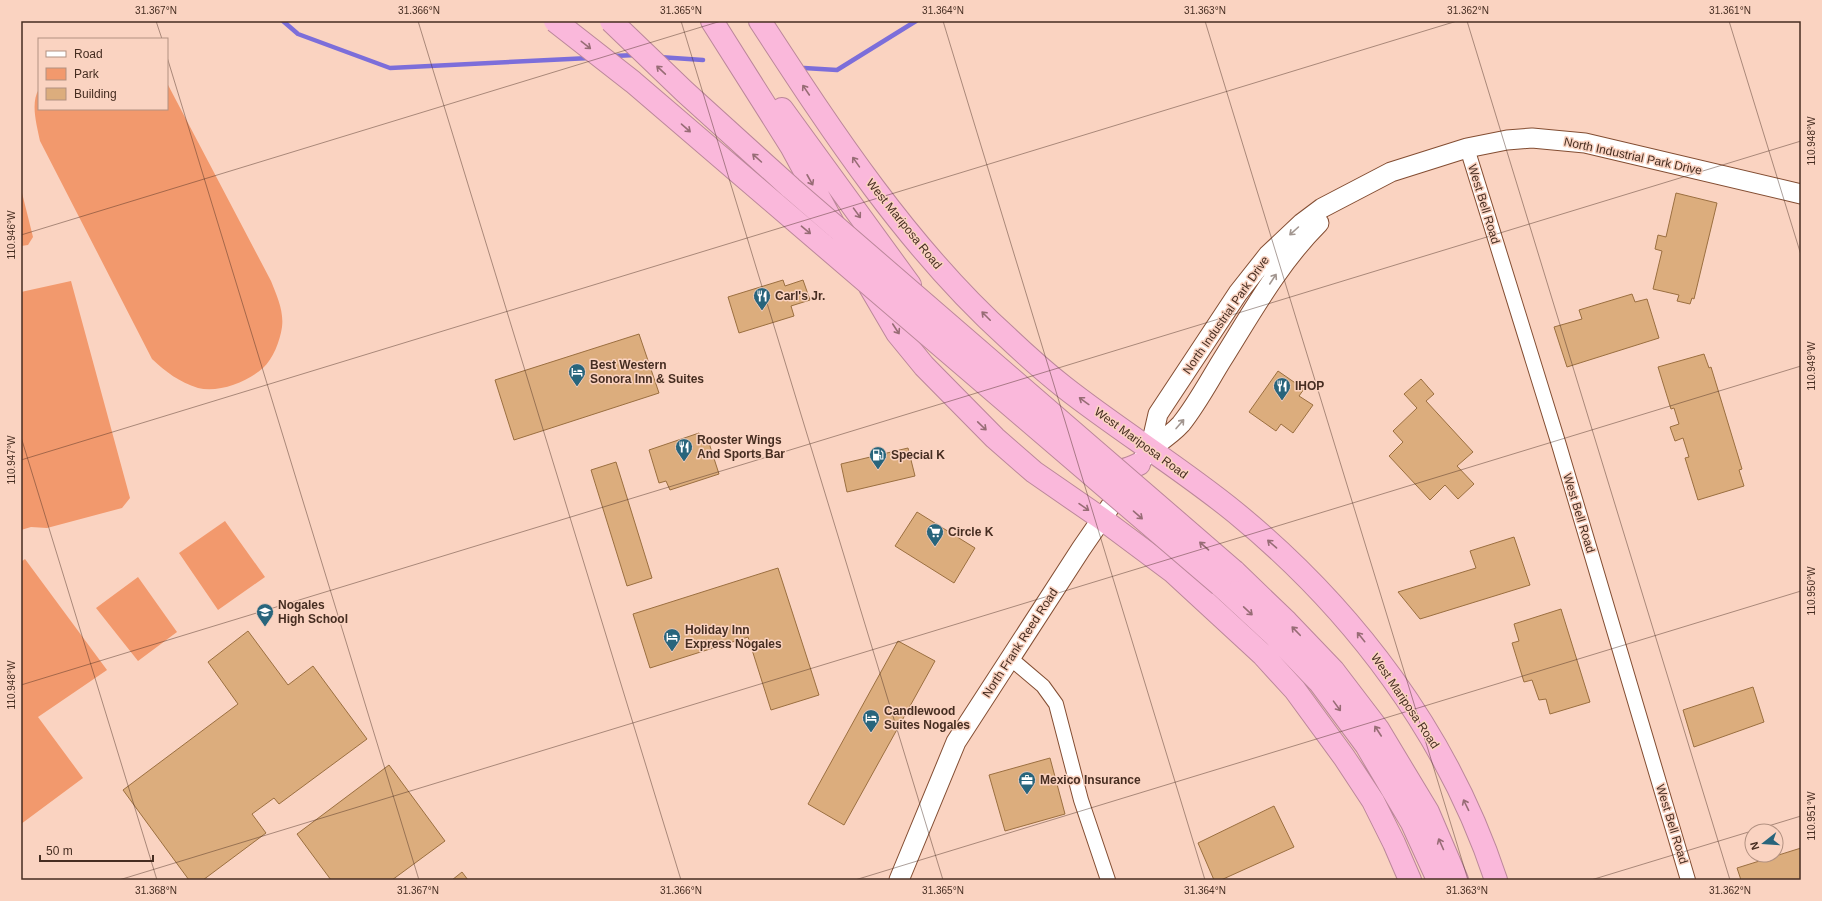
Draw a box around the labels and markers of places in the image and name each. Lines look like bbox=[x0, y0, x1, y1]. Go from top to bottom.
restaurant icon: Carl's Jr. bbox=[752, 286, 772, 311]
place label: Carl's Jr. bbox=[775, 289, 825, 303]
place label: Best Western Sonora Inn & Suites bbox=[590, 358, 704, 386]
hotel icon: Best Western Sonora Inn & Suites bbox=[567, 362, 587, 387]
restaurant icon: IHOP bbox=[1272, 376, 1292, 401]
place label: IHOP bbox=[1295, 379, 1324, 393]
place label: Rooster Wings And Sports Bar bbox=[697, 433, 785, 461]
restaurant icon: Rooster Wings And Sports Bar bbox=[674, 437, 694, 462]
fuel station icon: Special K bbox=[868, 445, 888, 470]
place label: Special K bbox=[891, 448, 945, 462]
supermarket icon: Circle K bbox=[925, 522, 945, 547]
place label: Circle K bbox=[948, 525, 994, 539]
place label: Nogales High School bbox=[278, 598, 348, 626]
school or university icon: Nogales High School bbox=[255, 602, 275, 627]
place label: Holiday Inn Express Nogales bbox=[685, 623, 782, 651]
hotel icon: Holiday Inn Express Nogales bbox=[662, 627, 682, 652]
place label: Candlewood Suites Nogales bbox=[884, 704, 970, 732]
hotel icon: Candlewood Suites Nogales bbox=[861, 708, 881, 733]
office icon: Mexico Insurance bbox=[1017, 770, 1037, 795]
place label: Mexico Insurance bbox=[1040, 773, 1141, 787]

